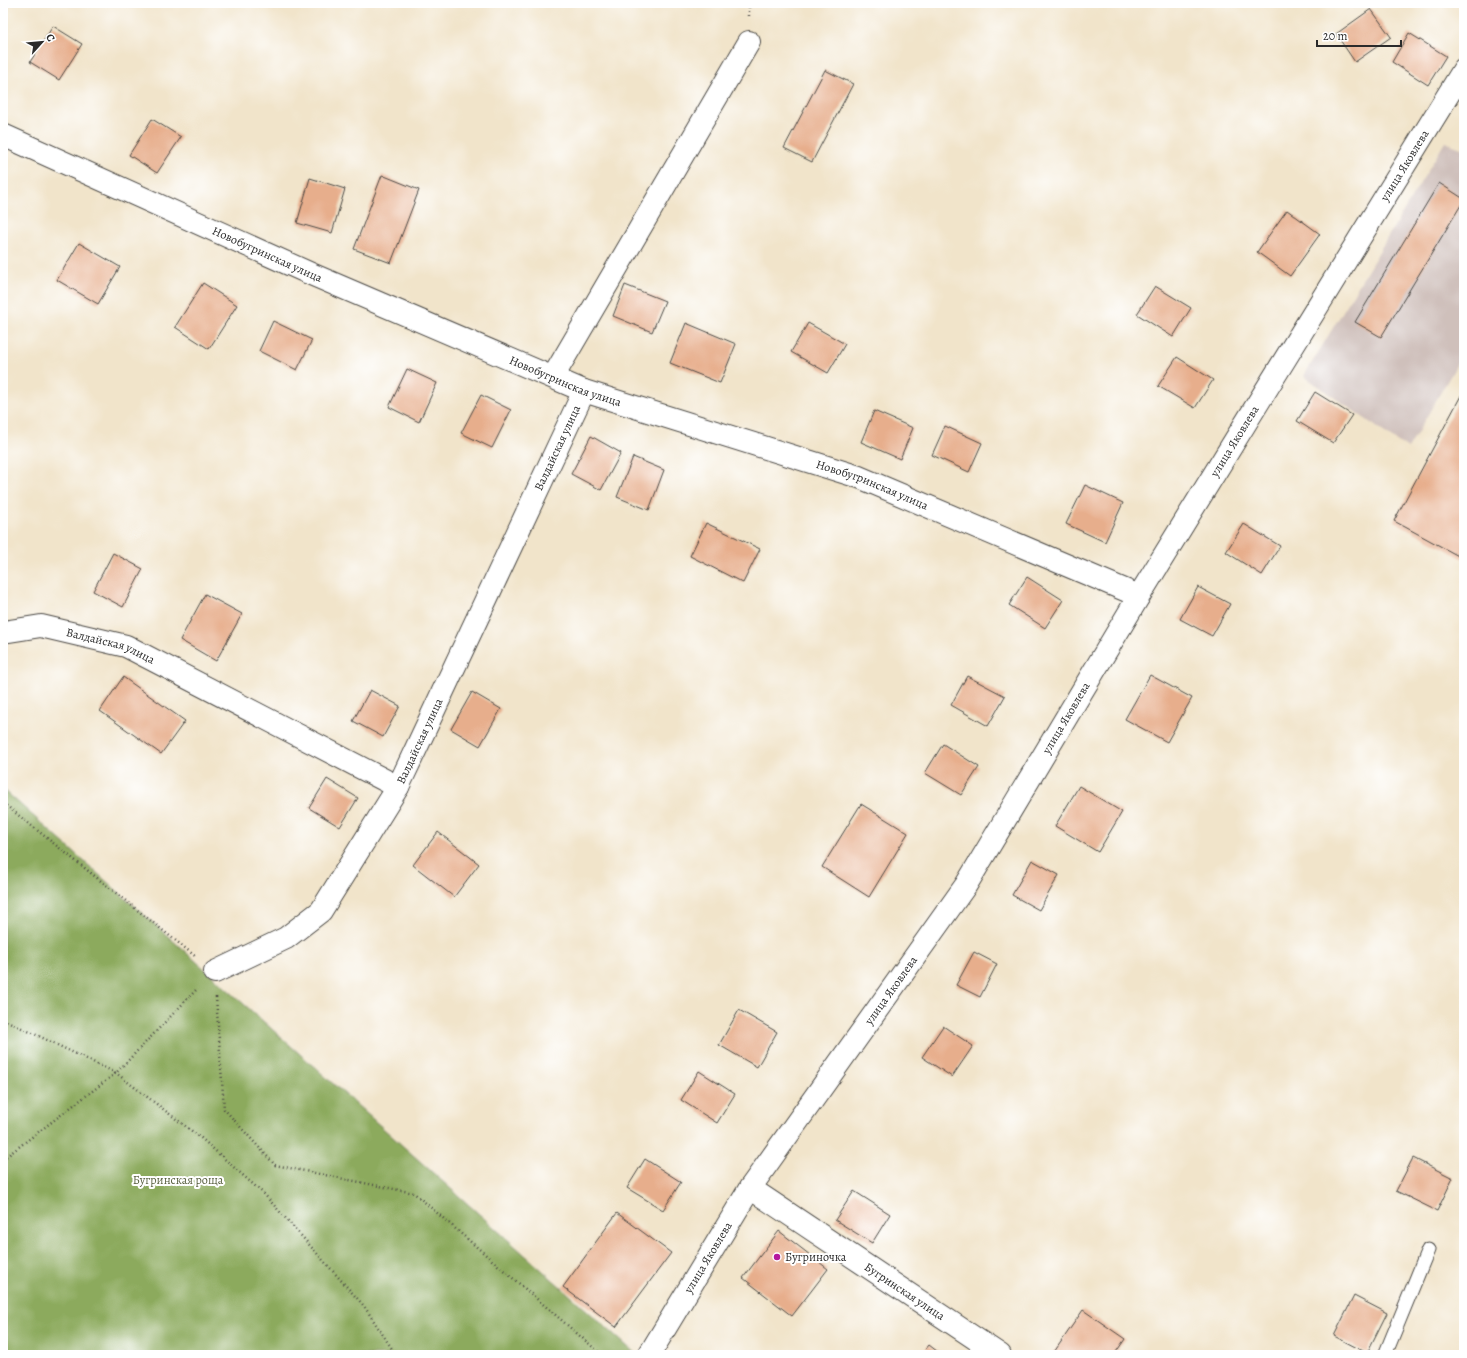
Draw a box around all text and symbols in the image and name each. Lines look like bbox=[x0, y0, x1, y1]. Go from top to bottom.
north arrow bbox=[22, 22, 62, 62]
scale bar bbox=[1317, 22, 1401, 48]
text: 20 m bbox=[1323, 28, 1347, 44]
text: С bbox=[42, 31, 59, 44]
street label: улица Яковлева bbox=[1376, 126, 1433, 205]
street label: Новобугринская улица bbox=[210, 222, 325, 286]
street label: Новобугринская улица bbox=[507, 352, 624, 410]
street label: Валдайская улица bbox=[530, 402, 585, 493]
street label: улица Яковлева bbox=[1206, 402, 1263, 481]
street label: Новобугринская улица bbox=[814, 456, 931, 514]
street label: Валдайская улица bbox=[65, 624, 158, 668]
street label: улица Яковлева bbox=[1038, 679, 1094, 758]
street label: Валдайская улица bbox=[393, 695, 447, 786]
street label: улица Яковлева bbox=[860, 952, 921, 1029]
park label: Бугринская роща bbox=[133, 1172, 224, 1188]
street label: улица Яковлева bbox=[680, 1218, 736, 1297]
place label: Бугриночка bbox=[785, 1249, 847, 1265]
marker: Бугриночка bbox=[772, 1252, 782, 1262]
street label: Бугринская улица bbox=[861, 1259, 948, 1324]

